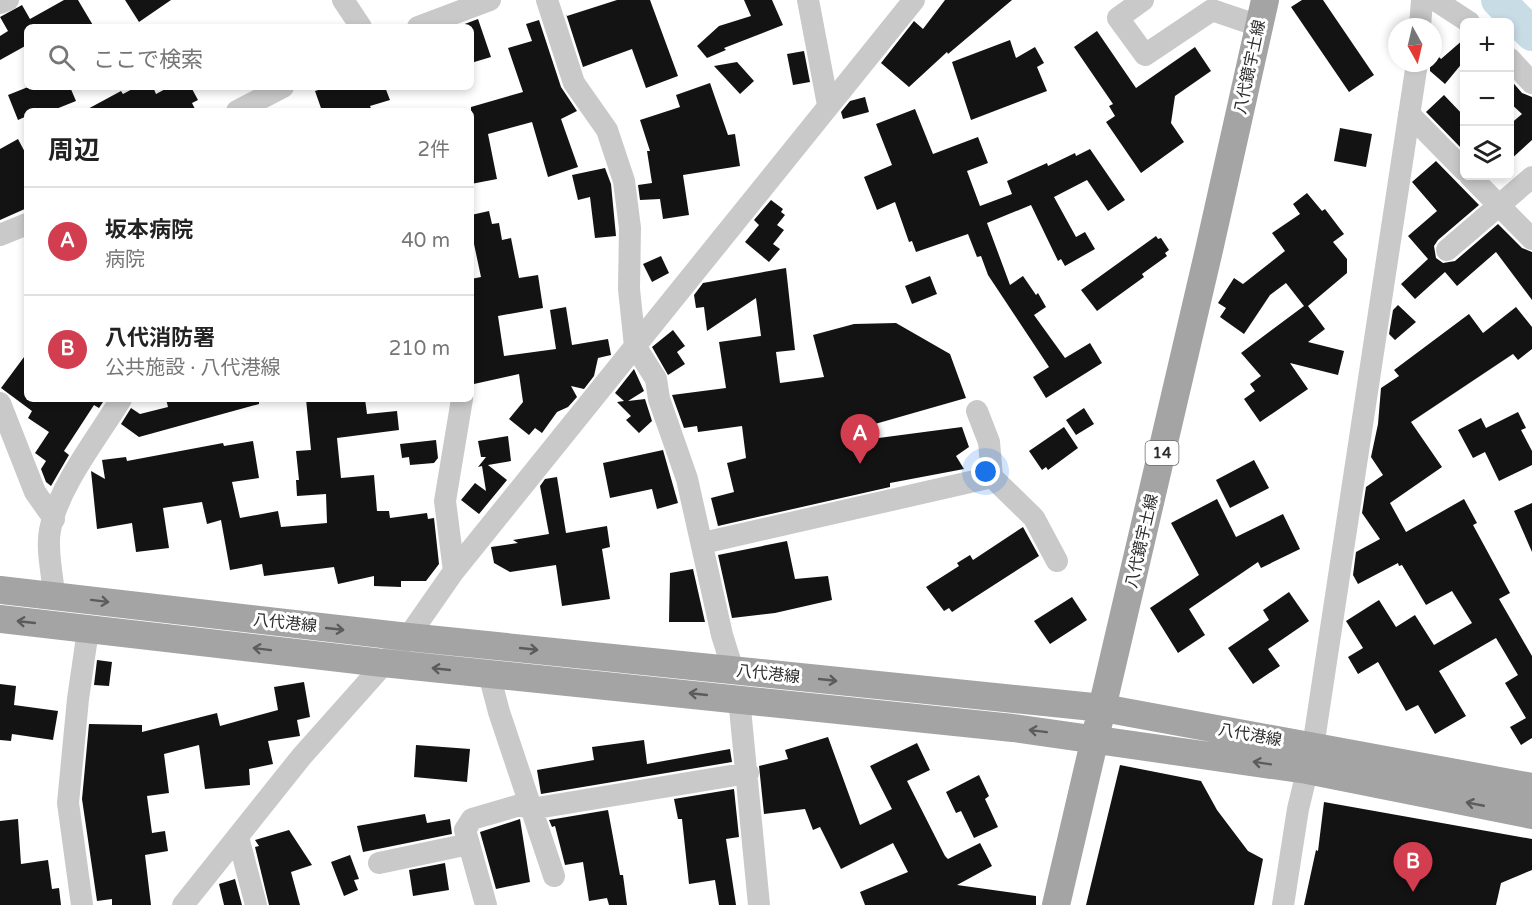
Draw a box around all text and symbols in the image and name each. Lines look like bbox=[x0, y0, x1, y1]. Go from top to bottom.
street label: 八代鏡宇土線 bbox=[1230, 18, 1270, 116]
north arrow bbox=[1388, 18, 1442, 72]
map controls bbox=[1460, 18, 1514, 180]
button: + bbox=[1460, 18, 1514, 72]
search box bbox=[24, 24, 474, 90]
icon: search bbox=[45, 41, 78, 74]
text: ここで検索 bbox=[93, 47, 203, 73]
button: − bbox=[1460, 72, 1514, 126]
button: layers bbox=[1460, 126, 1514, 180]
text: 周辺 bbox=[48, 135, 100, 166]
text: 2件 bbox=[417, 138, 450, 162]
text: 坂本病院 bbox=[105, 217, 193, 243]
text: A bbox=[60, 229, 75, 253]
text: 40 m bbox=[401, 229, 450, 253]
text: 病院 bbox=[105, 248, 145, 272]
text: 八代消防署 bbox=[105, 325, 215, 351]
text: B bbox=[61, 337, 74, 361]
text: 210 m bbox=[389, 337, 450, 361]
text: 公共施設 · 八代港線 bbox=[105, 356, 281, 380]
pin: A bbox=[840, 414, 880, 464]
road number: 14 bbox=[1146, 441, 1178, 465]
your location bbox=[971, 457, 1000, 486]
street label: 八代鏡宇土線 bbox=[1121, 492, 1163, 590]
one-way arrow bbox=[89, 596, 109, 607]
street label: 八代港線 bbox=[252, 610, 318, 636]
one-way arrow bbox=[17, 617, 37, 628]
one-way arrow bbox=[325, 623, 345, 634]
one-way arrow bbox=[252, 644, 272, 655]
one-way arrow bbox=[519, 644, 539, 655]
street label: 八代港線 bbox=[735, 661, 801, 687]
one-way arrow bbox=[431, 663, 451, 674]
one-way arrow bbox=[817, 675, 837, 686]
one-way arrow bbox=[688, 688, 708, 699]
street label: 八代港線 bbox=[1217, 720, 1283, 750]
one-way arrow bbox=[1028, 725, 1048, 736]
one-way arrow bbox=[1253, 758, 1273, 769]
one-way arrow bbox=[1465, 798, 1485, 809]
pin: B bbox=[1394, 842, 1432, 892]

